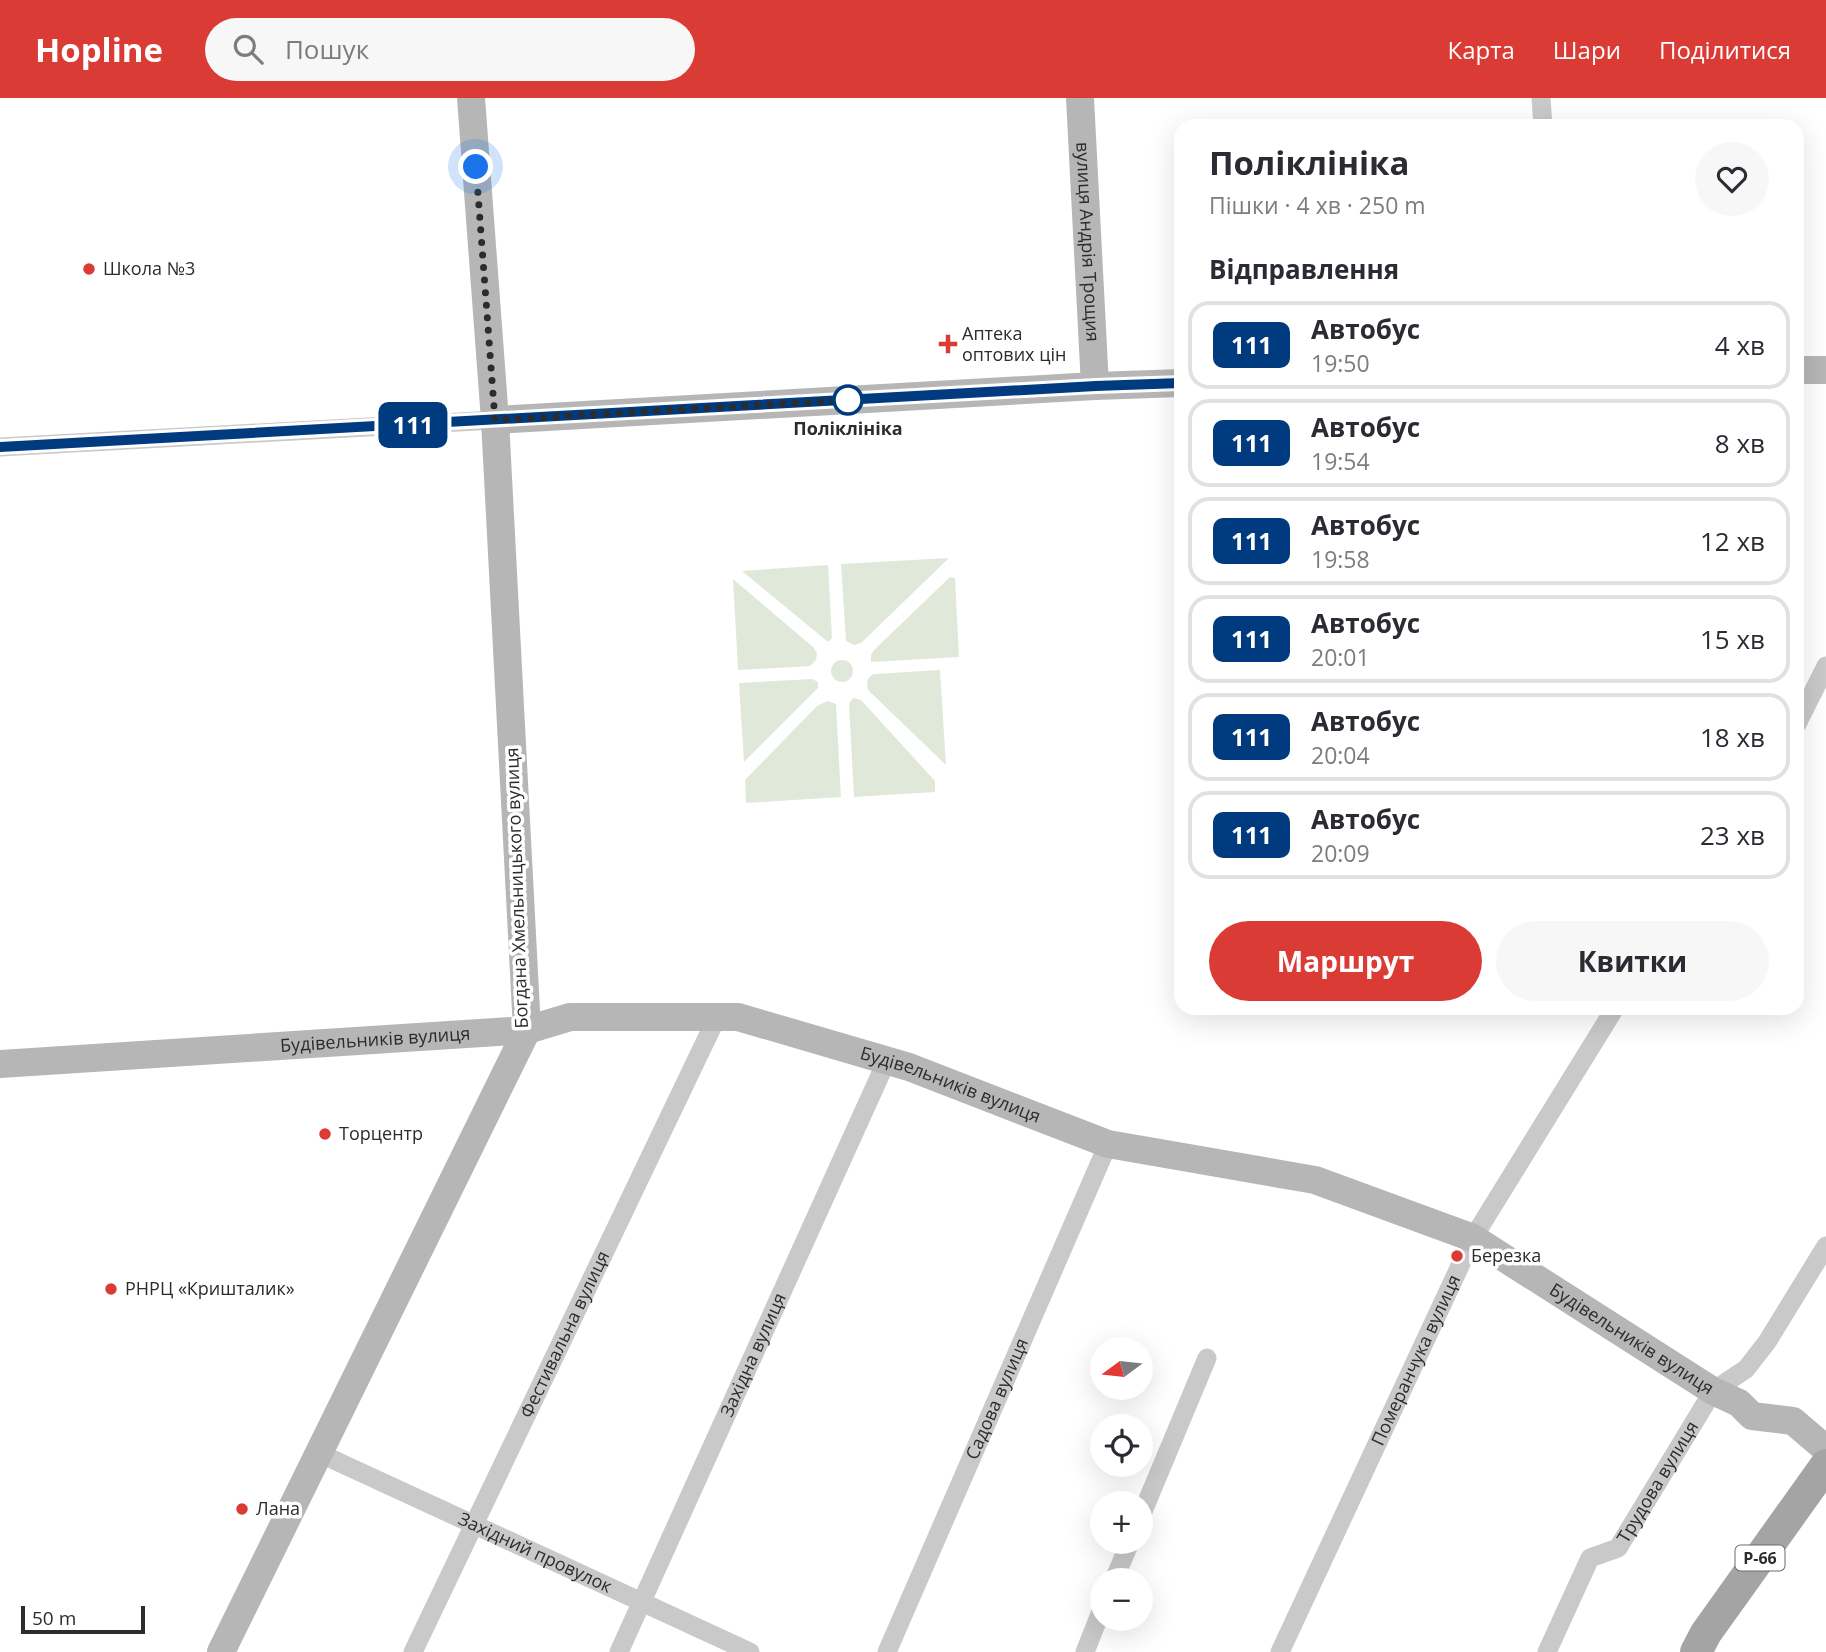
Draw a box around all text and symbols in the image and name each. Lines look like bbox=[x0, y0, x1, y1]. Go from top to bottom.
search box bbox=[205, 18, 695, 81]
text: Hopline bbox=[35, 27, 163, 72]
icon: search bbox=[229, 30, 267, 68]
text: Пошук bbox=[285, 31, 369, 67]
text: Карта bbox=[1448, 33, 1515, 66]
text: Шари bbox=[1553, 33, 1621, 66]
text: Поділитися bbox=[1659, 33, 1791, 66]
text: Поліклініка bbox=[1209, 140, 1409, 185]
street label: вулиця Андрія Трощия bbox=[1071, 141, 1106, 342]
button: heart bbox=[1695, 142, 1769, 216]
your location bbox=[458, 149, 493, 184]
text: Пішки · 4 хв · 250 m bbox=[1209, 189, 1426, 221]
text: Відправлення bbox=[1209, 251, 1399, 287]
place label: Школа №3 bbox=[103, 256, 195, 280]
marker: Школа №3 bbox=[81, 261, 97, 277]
text: Автобус bbox=[1311, 311, 1420, 347]
place label: Аптека оптових цін bbox=[962, 321, 1066, 366]
text: 4 хв bbox=[1715, 327, 1765, 363]
text: 111 bbox=[1231, 328, 1272, 361]
marker: Аптека оптових цін bbox=[940, 336, 956, 352]
text: 19:50 bbox=[1311, 347, 1370, 379]
marker: Поліклініка bbox=[833, 385, 863, 415]
line badge: 111 bbox=[373, 402, 453, 448]
text: 111 bbox=[392, 408, 434, 441]
text: Автобус bbox=[1311, 409, 1420, 445]
place label: Поліклініка bbox=[793, 416, 903, 440]
text: 8 хв bbox=[1715, 425, 1765, 461]
text: 111 bbox=[1231, 426, 1272, 459]
text: 19:54 bbox=[1311, 445, 1370, 477]
text: Автобус bbox=[1311, 507, 1420, 543]
text: 12 хв bbox=[1700, 523, 1765, 559]
text: 111 bbox=[1231, 524, 1272, 557]
text: 19:58 bbox=[1311, 543, 1370, 575]
text: Автобус bbox=[1311, 605, 1420, 641]
text: 15 хв bbox=[1700, 621, 1765, 657]
text: 111 bbox=[1231, 622, 1272, 655]
text: 20:01 bbox=[1311, 641, 1370, 673]
text: Автобус bbox=[1311, 703, 1420, 739]
text: 18 хв bbox=[1700, 719, 1765, 755]
text: 111 bbox=[1231, 720, 1272, 753]
text: 20:04 bbox=[1311, 739, 1370, 771]
street label: Богдана Хмельницького вулиця bbox=[499, 747, 533, 1029]
text: Автобус bbox=[1311, 801, 1420, 837]
text: 23 хв bbox=[1700, 817, 1765, 853]
text: 111 bbox=[1231, 818, 1272, 851]
text: 20:09 bbox=[1311, 837, 1370, 869]
button: Маршрут bbox=[1209, 921, 1482, 1001]
button: Квитки bbox=[1496, 921, 1769, 1001]
street label: Будівельників вулиця bbox=[279, 1021, 471, 1057]
street label: Будівельників вулиця bbox=[858, 1040, 1044, 1128]
place label: Торцентр bbox=[339, 1121, 423, 1145]
marker: Торцентр bbox=[317, 1126, 333, 1142]
place label: Березка bbox=[1471, 1243, 1541, 1267]
street label: Фестивальна вулиця bbox=[514, 1246, 614, 1422]
marker: Березка bbox=[1449, 1248, 1465, 1264]
street label: Померанчука вулиця bbox=[1365, 1270, 1465, 1449]
place label: РНРЦ «Кришталик» bbox=[125, 1276, 295, 1300]
street label: Будівельників вулиця bbox=[1545, 1277, 1719, 1400]
marker: РНРЦ «Кришталик» bbox=[103, 1281, 119, 1297]
street label: Західна вулиця bbox=[714, 1289, 791, 1420]
street label: Садова вулиця bbox=[959, 1334, 1033, 1463]
north arrow bbox=[1090, 1337, 1153, 1400]
map controls bbox=[1090, 1337, 1153, 1631]
button: locate bbox=[1090, 1414, 1153, 1477]
street label: Трудова вулиця bbox=[1611, 1416, 1703, 1547]
button: + bbox=[1090, 1491, 1153, 1554]
place label: Лана bbox=[256, 1496, 300, 1520]
marker: Лана bbox=[234, 1501, 250, 1517]
street label: Західний провулок bbox=[455, 1506, 617, 1598]
road number: Р-66 bbox=[1736, 1546, 1784, 1570]
button: − bbox=[1090, 1568, 1153, 1631]
scale bar bbox=[21, 1603, 145, 1635]
text: 50 m bbox=[32, 1605, 76, 1631]

